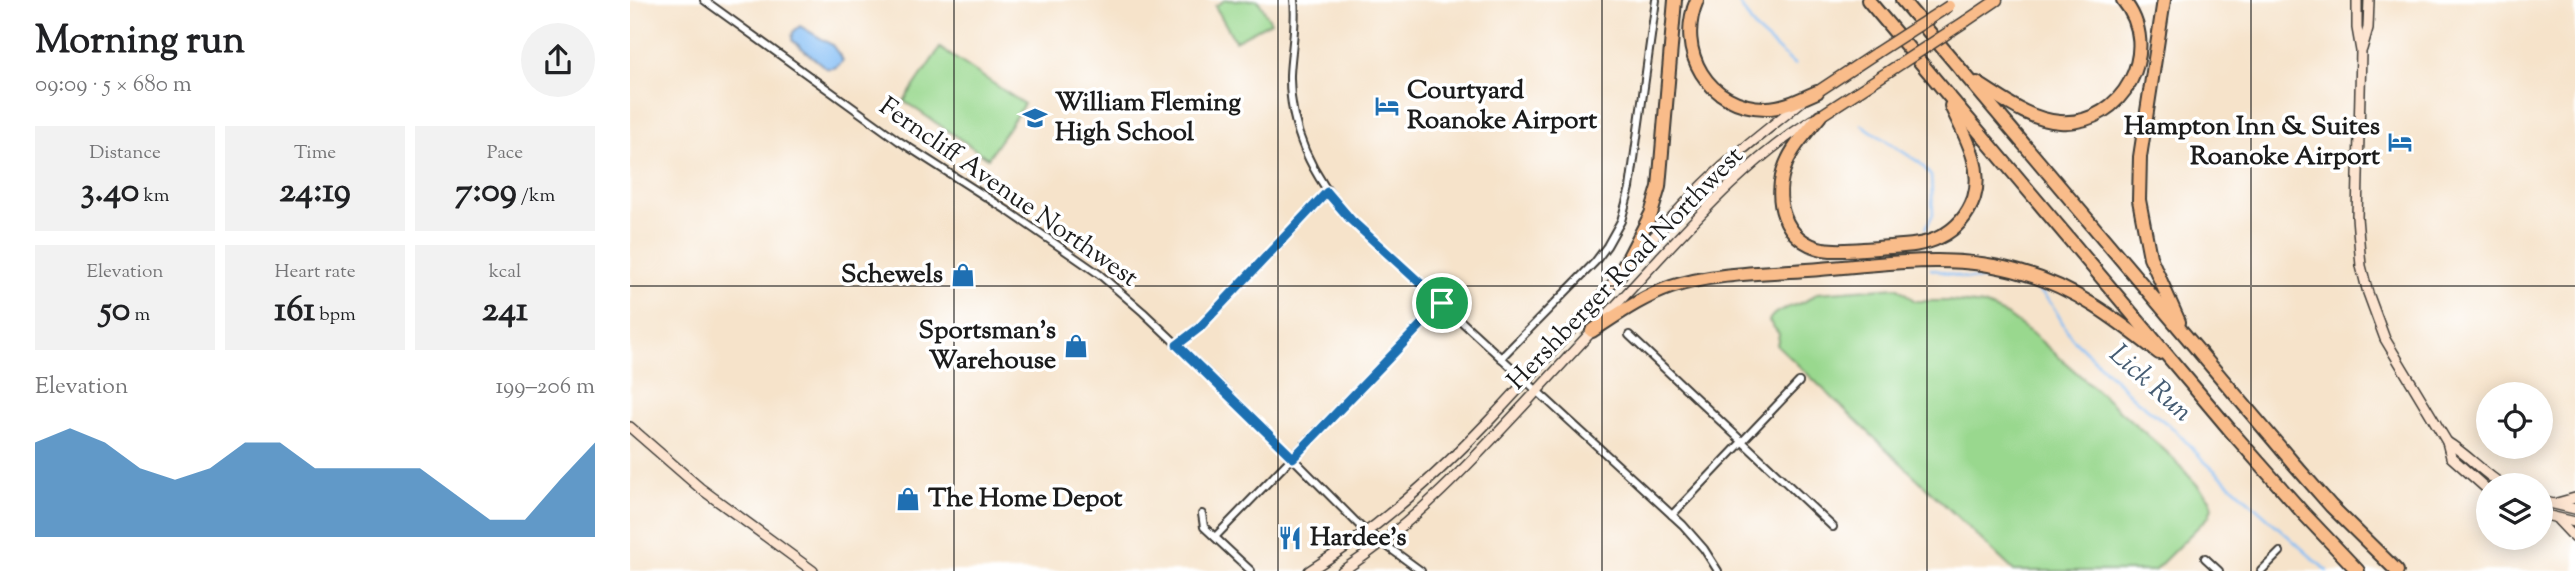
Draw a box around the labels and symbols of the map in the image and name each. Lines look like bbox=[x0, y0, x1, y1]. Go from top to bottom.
place label: Courtyard Roanoke Airport bbox=[1407, 73, 1597, 140]
place label: William Fleming High School bbox=[1055, 85, 1241, 152]
street label: Ferncliff Avenue Northwest bbox=[871, 89, 1145, 297]
hotel icon: Courtyard Roanoke Airport bbox=[1373, 92, 1401, 120]
school or university icon: William Fleming High School bbox=[1021, 104, 1049, 132]
place label: Hampton Inn & Suites Roanoke Airport bbox=[2124, 109, 2380, 176]
hotel icon: Hampton Inn & Suites Roanoke Airport bbox=[2386, 128, 2414, 156]
street label: Hershberger Road Northwest bbox=[1500, 139, 1753, 399]
place label: Schewels bbox=[841, 257, 943, 294]
shop icon: Schewels bbox=[949, 261, 977, 289]
pin bbox=[1412, 273, 1472, 333]
place label: Sportsman's Warehouse bbox=[919, 313, 1056, 380]
shop icon: Sportsman's Warehouse bbox=[1062, 332, 1090, 360]
water label: Lick Run bbox=[2099, 336, 2201, 433]
place label: The Home Depot bbox=[928, 481, 1123, 518]
shop icon: The Home Depot bbox=[894, 485, 922, 513]
place label: Hardee's bbox=[1310, 520, 1407, 557]
restaurant icon: Hardee's bbox=[1276, 524, 1304, 552]

